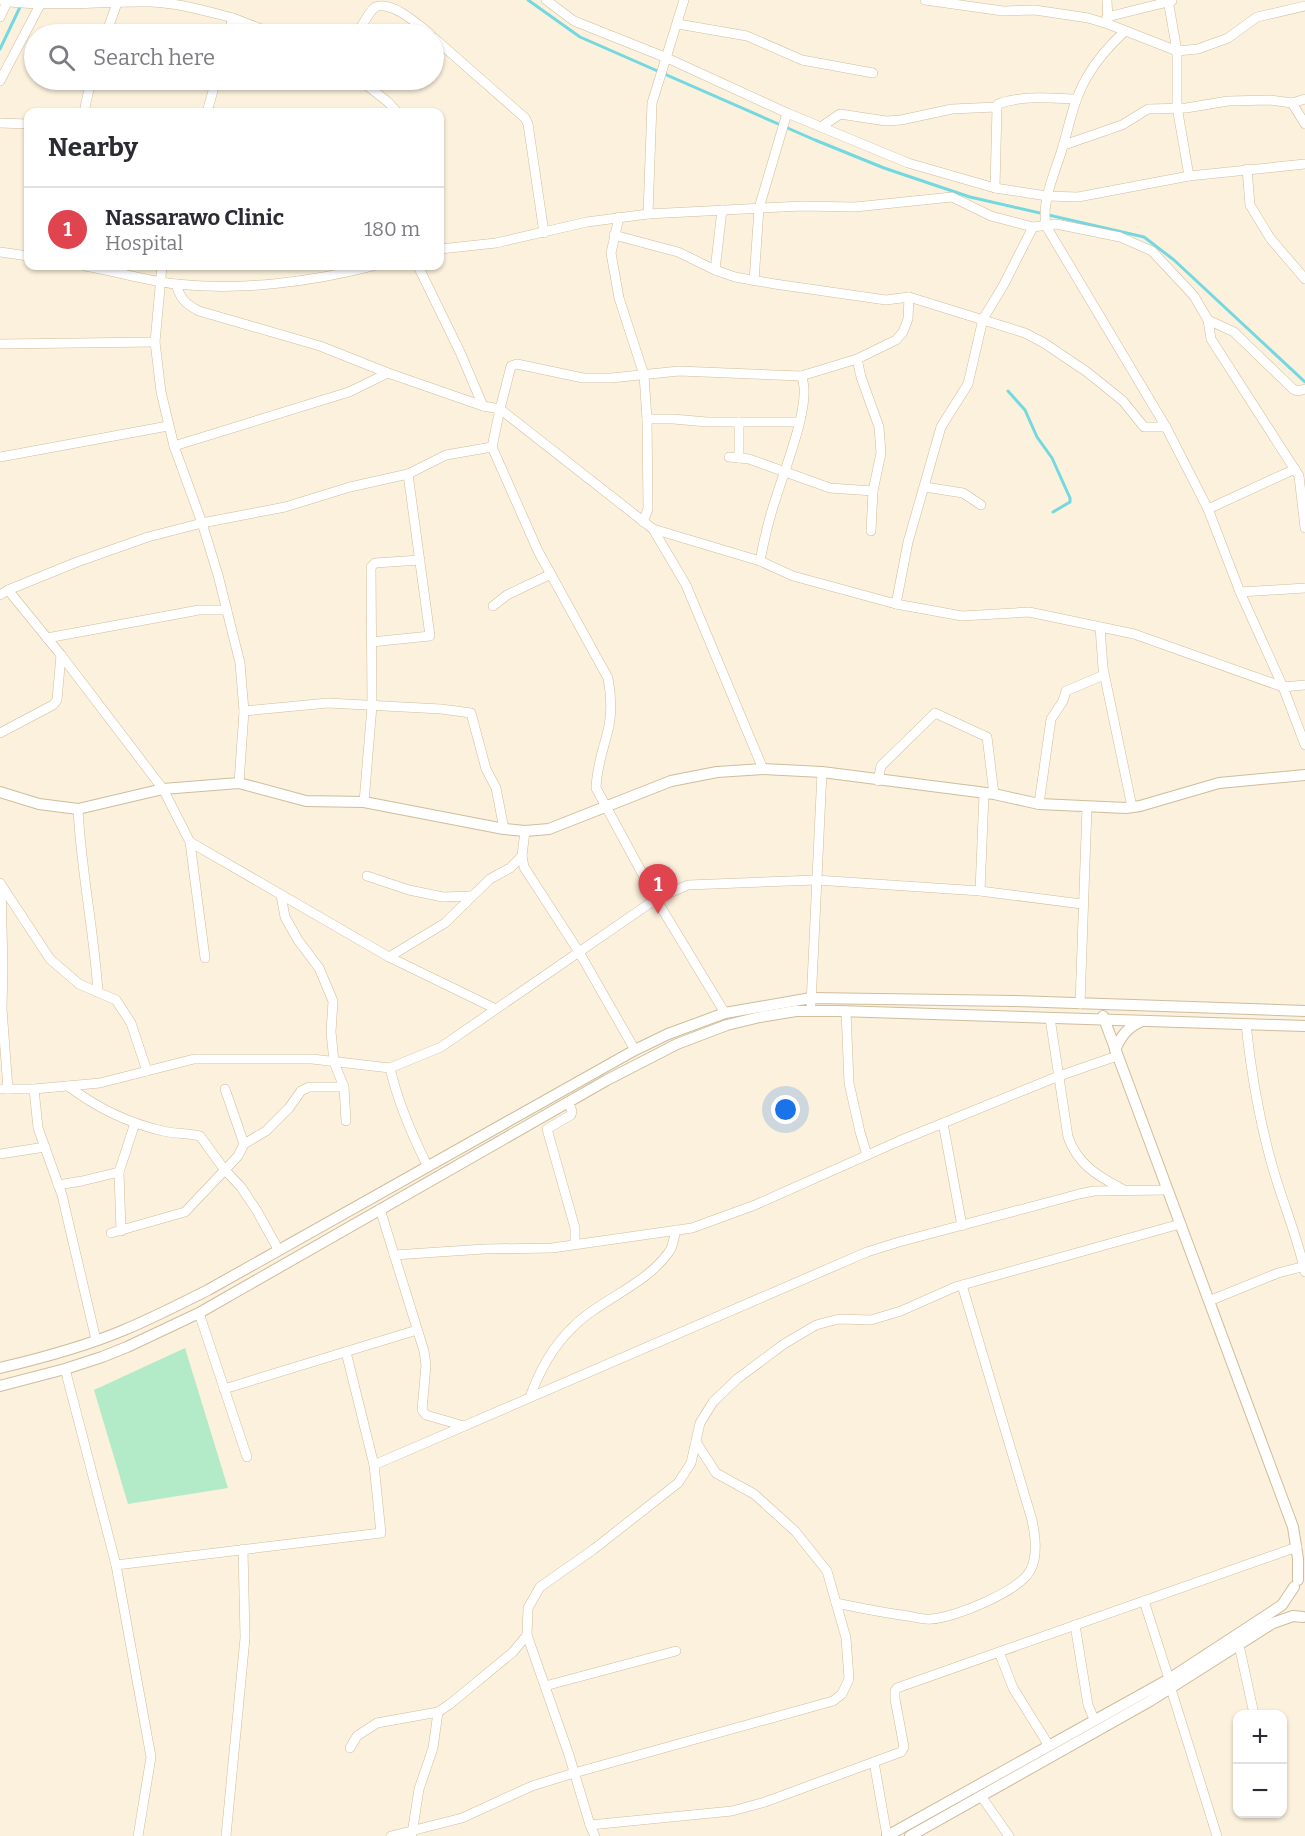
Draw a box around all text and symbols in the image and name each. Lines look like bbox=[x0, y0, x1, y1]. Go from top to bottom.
search box bbox=[24, 24, 444, 90]
icon: search bbox=[45, 41, 78, 74]
text: Search here bbox=[93, 44, 215, 71]
text: Nearby bbox=[48, 132, 138, 163]
text: Nassarawo Clinic bbox=[105, 204, 284, 231]
text: 1 bbox=[63, 217, 72, 241]
text: 180 m bbox=[364, 217, 420, 241]
text: Hospital bbox=[105, 231, 183, 255]
pin: 1 bbox=[638, 864, 678, 914]
your location bbox=[771, 1095, 800, 1124]
map controls bbox=[1233, 1710, 1287, 1818]
button: + bbox=[1233, 1710, 1287, 1764]
button: − bbox=[1233, 1764, 1287, 1818]

